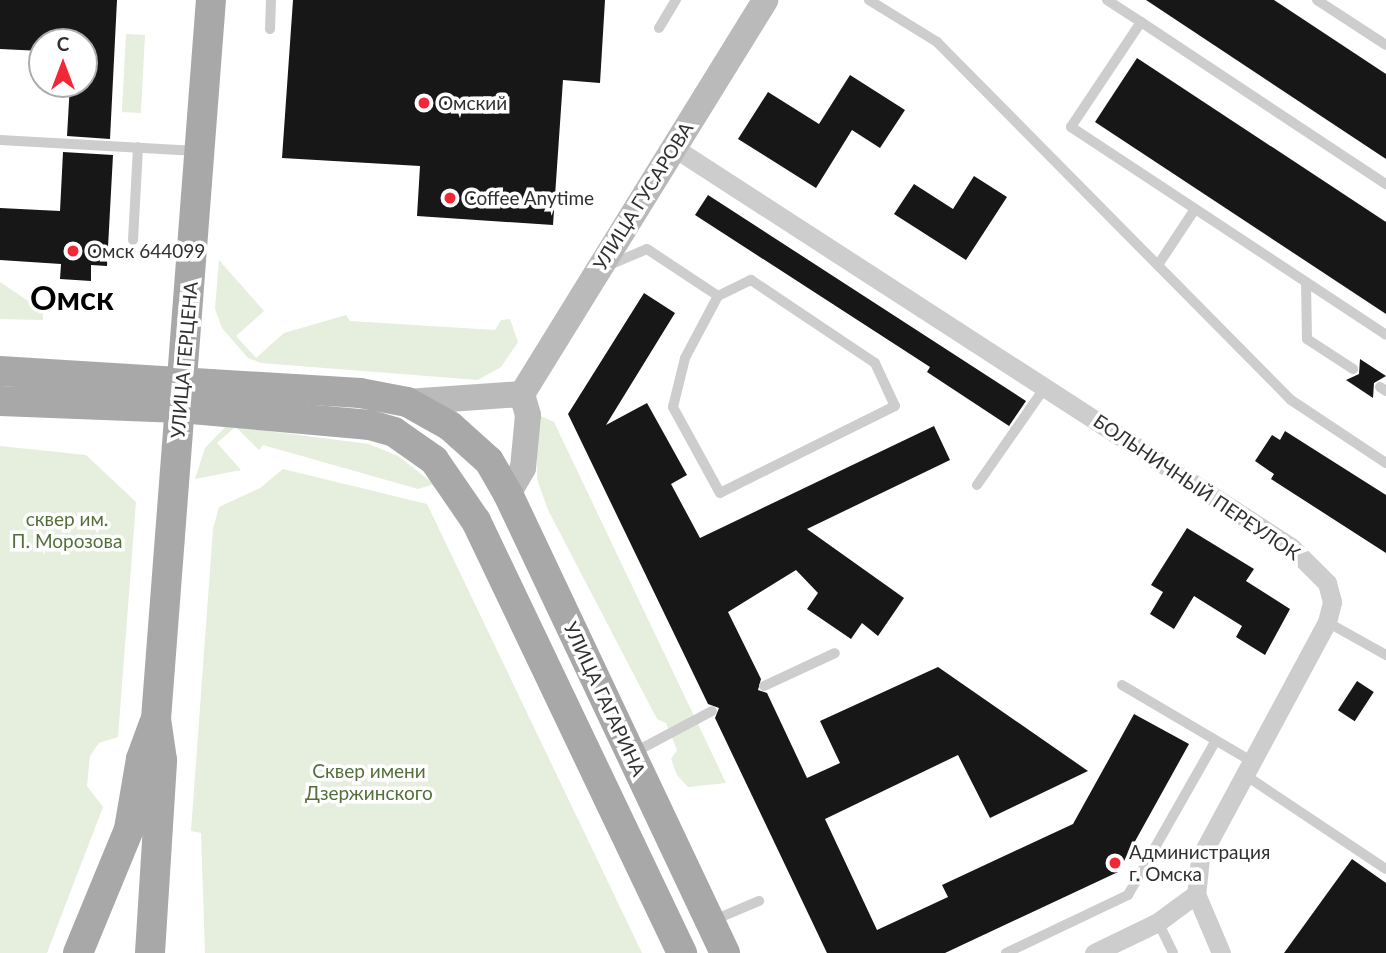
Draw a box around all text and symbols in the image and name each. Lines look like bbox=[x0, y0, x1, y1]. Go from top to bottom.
north arrow bbox=[28, 28, 98, 98]
text: С bbox=[57, 32, 69, 55]
place label: Омский bbox=[438, 92, 507, 114]
marker: Омский bbox=[416, 95, 432, 111]
street label: УЛИЦА ГУСАРОВА bbox=[588, 118, 698, 274]
place label: Coffee Anytime bbox=[464, 187, 595, 209]
marker: Coffee Anytime bbox=[442, 190, 458, 206]
place label: Омск 644099 bbox=[87, 240, 205, 262]
marker: Омск 644099 bbox=[65, 243, 81, 259]
district label: Омск bbox=[30, 278, 114, 318]
street label: УЛИЦА ГЕРЦЕНА bbox=[166, 281, 202, 439]
street label: БОЛЬНИЧНЫЙ ПЕРЕУЛОК bbox=[1089, 409, 1305, 565]
park label: сквер им. П. Морозова bbox=[12, 508, 122, 552]
street label: УЛИЦА ГАГАРИНА bbox=[559, 618, 651, 780]
park label: Сквер имени Дзержинского bbox=[305, 760, 433, 804]
place label: Администрация г. Омска bbox=[1129, 841, 1270, 885]
marker: Администрация г. Омска bbox=[1107, 855, 1123, 871]

